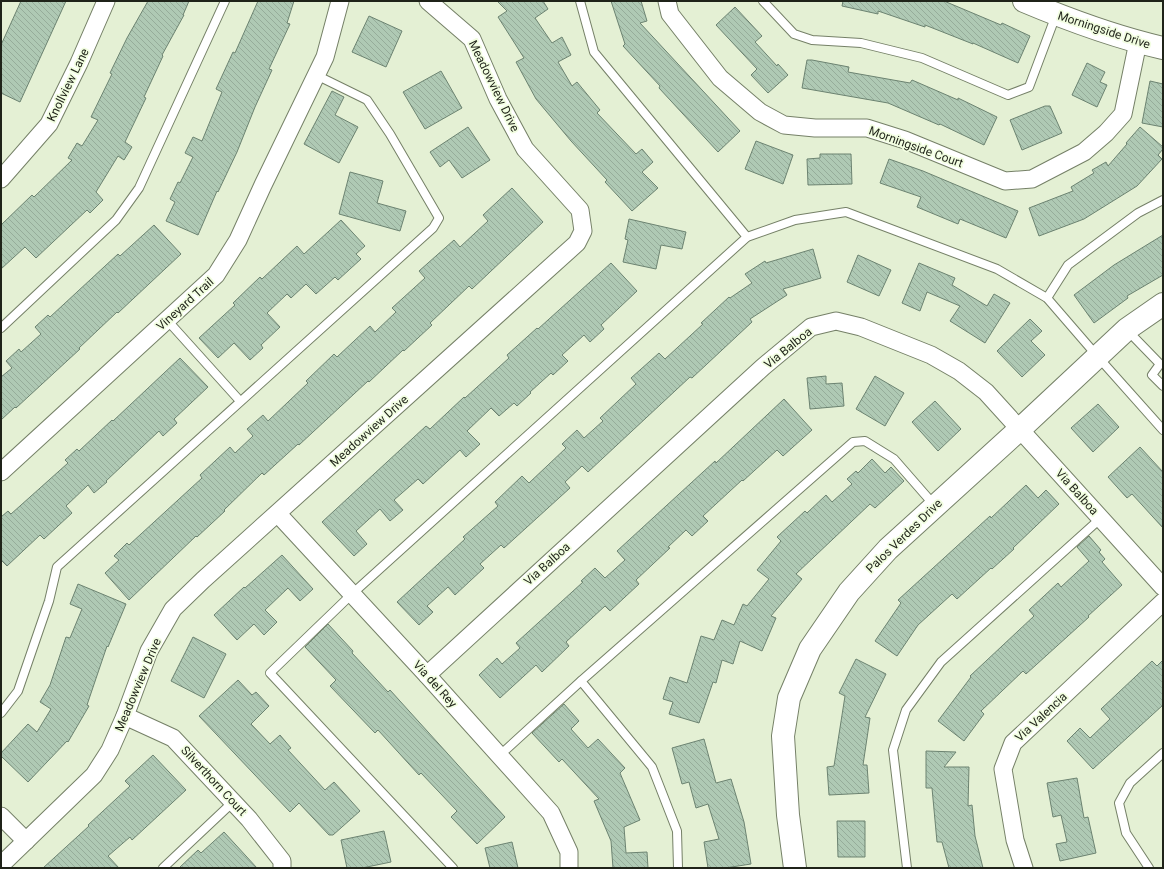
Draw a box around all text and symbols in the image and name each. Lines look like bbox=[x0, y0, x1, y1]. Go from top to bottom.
street label: Morningside Drive bbox=[1056, 8, 1152, 52]
street label: Meadowview Drive bbox=[466, 38, 522, 134]
street label: Knollview Lane bbox=[44, 46, 92, 124]
street label: Morningside Court bbox=[867, 123, 965, 171]
street label: Vineyard Trail bbox=[154, 275, 216, 333]
street label: Via Balboa bbox=[761, 325, 815, 371]
street label: Meadowview Drive bbox=[327, 392, 411, 470]
street label: Via Balboa bbox=[1053, 466, 1101, 518]
street label: Palos Verdes Drive bbox=[863, 496, 945, 576]
street label: Via Balboa bbox=[521, 540, 573, 588]
street label: Meadowview Drive bbox=[112, 636, 164, 734]
street label: Via del Rey bbox=[410, 658, 460, 711]
street label: Via Valencia bbox=[1012, 690, 1070, 744]
street label: Silverthorn Court bbox=[178, 743, 250, 819]

